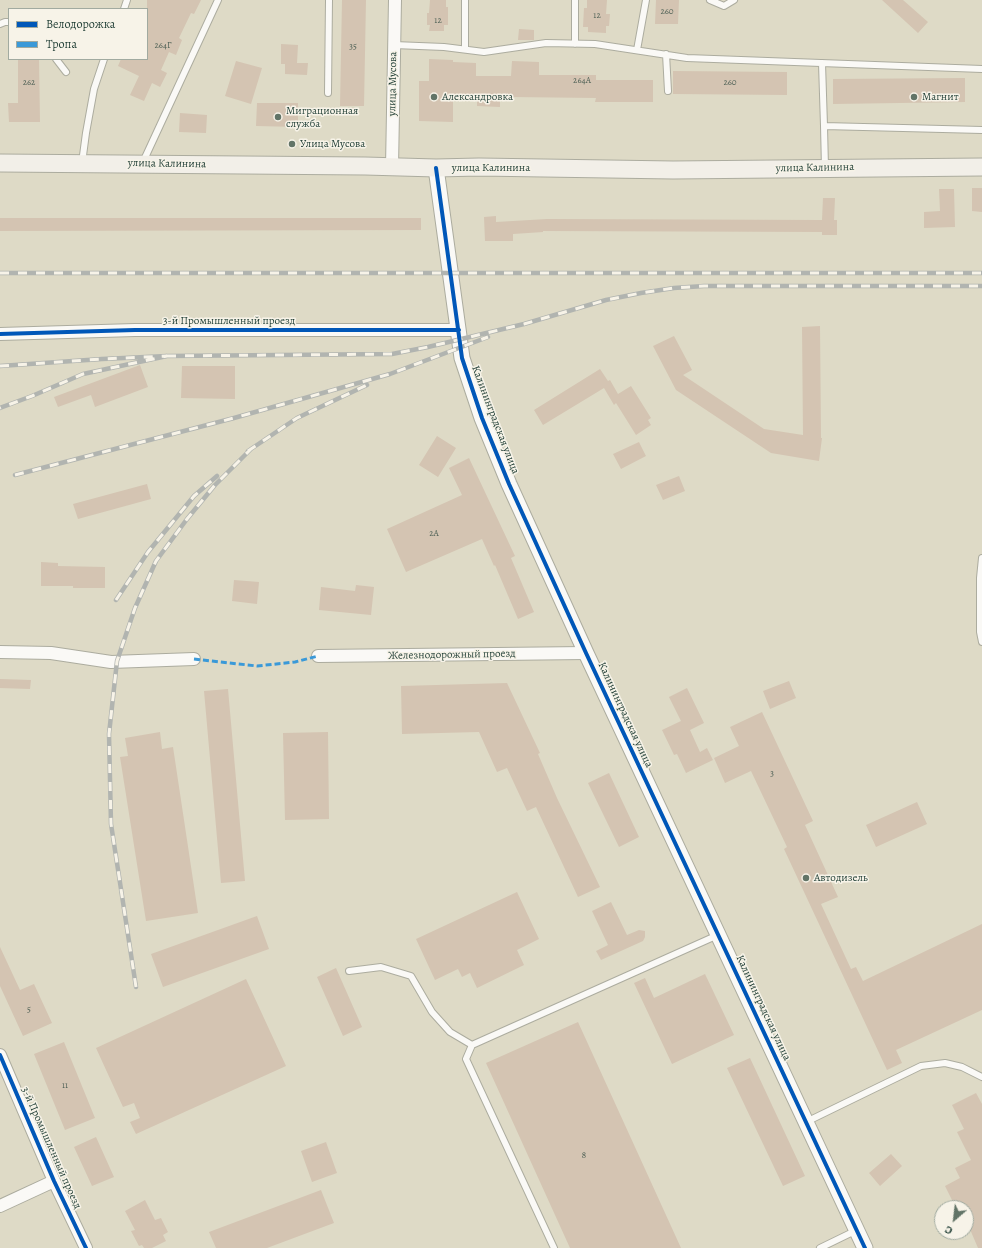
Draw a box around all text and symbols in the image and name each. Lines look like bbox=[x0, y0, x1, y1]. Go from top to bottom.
house number: 260 bbox=[660, 7, 674, 17]
legend bbox=[8, 8, 148, 60]
house number: 12 bbox=[593, 11, 601, 21]
text: Велодорожка bbox=[46, 16, 115, 32]
house number: 12 bbox=[434, 16, 442, 26]
text: Тропа bbox=[46, 36, 77, 52]
house number: 264Г bbox=[155, 41, 171, 51]
house number: 35 bbox=[349, 42, 357, 52]
street label: улица Мусова bbox=[386, 52, 400, 116]
house number: 264А bbox=[573, 76, 591, 86]
house number: 262 bbox=[23, 78, 35, 88]
house number: 260 bbox=[723, 78, 737, 88]
place label: Александровка bbox=[442, 90, 513, 104]
place label: Магнит bbox=[922, 90, 959, 104]
marker: Александровка bbox=[429, 92, 439, 102]
marker: Магнит bbox=[909, 92, 919, 102]
place label: Миграционная служба bbox=[286, 104, 358, 130]
marker: Миграционная служба bbox=[273, 112, 283, 122]
place label: Улица Мусова bbox=[300, 137, 365, 151]
marker: Улица Мусова bbox=[287, 139, 297, 149]
street label: улица Калинина bbox=[128, 157, 206, 171]
street label: улица Калинина bbox=[452, 161, 530, 175]
street label: улица Калинина bbox=[776, 161, 854, 175]
street label: 3-й Промышленный проезд bbox=[163, 314, 295, 328]
street label: Калининградская улица bbox=[468, 364, 522, 476]
house number: 2А bbox=[429, 529, 439, 539]
street label: Железнодорожный проезд bbox=[388, 647, 516, 663]
street label: Калининградская улица bbox=[595, 660, 655, 770]
house number: 3 bbox=[770, 769, 774, 779]
place label: Автодизель bbox=[814, 871, 868, 885]
marker: Автодизель bbox=[801, 873, 811, 883]
street label: Калининградская улица bbox=[733, 953, 793, 1063]
house number: 5 bbox=[27, 1005, 31, 1015]
house number: 11 bbox=[62, 1081, 68, 1091]
street label: 3-й Промышленный проезд bbox=[18, 1085, 84, 1211]
house number: 8 bbox=[582, 1151, 586, 1161]
north arrow bbox=[934, 1200, 974, 1240]
text: С bbox=[942, 1222, 955, 1238]

